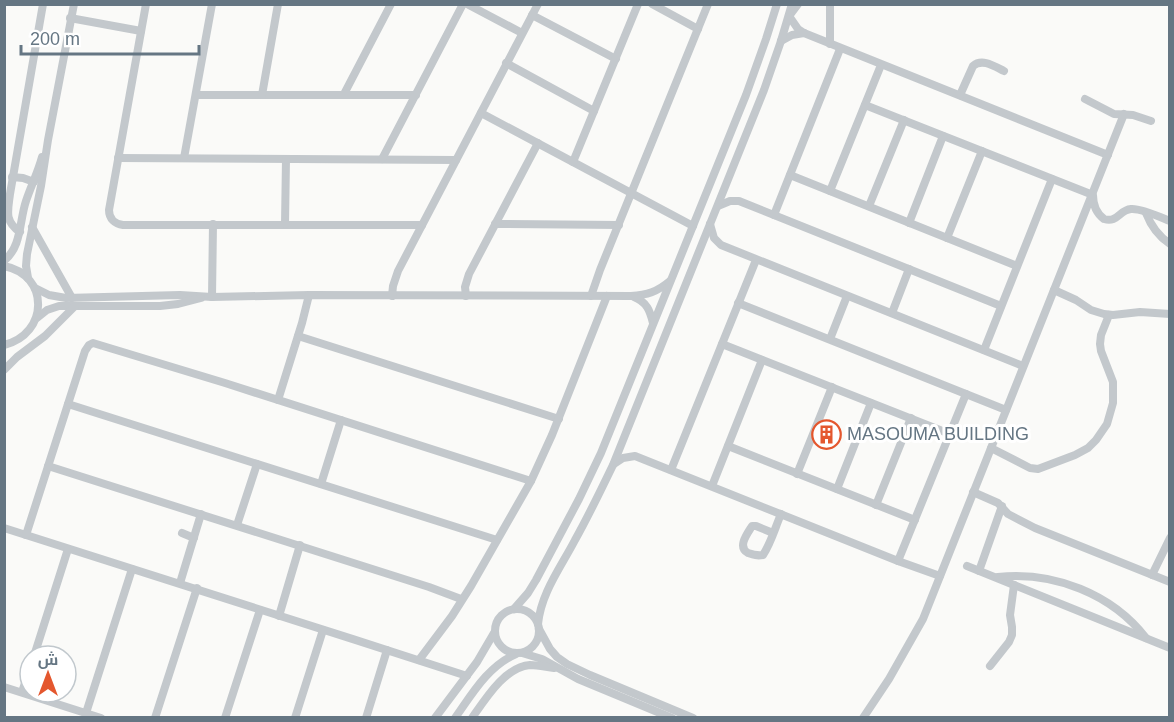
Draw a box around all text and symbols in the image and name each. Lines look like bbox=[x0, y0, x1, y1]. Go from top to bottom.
scale bar bbox=[21, 18, 200, 56]
text: 200 m bbox=[30, 29, 80, 49]
building icon: MASOUMA BUILDING bbox=[810, 418, 842, 450]
place label: MASOUMA BUILDING bbox=[847, 424, 1029, 444]
north arrow bbox=[18, 644, 78, 704]
text: ش bbox=[38, 651, 58, 669]

